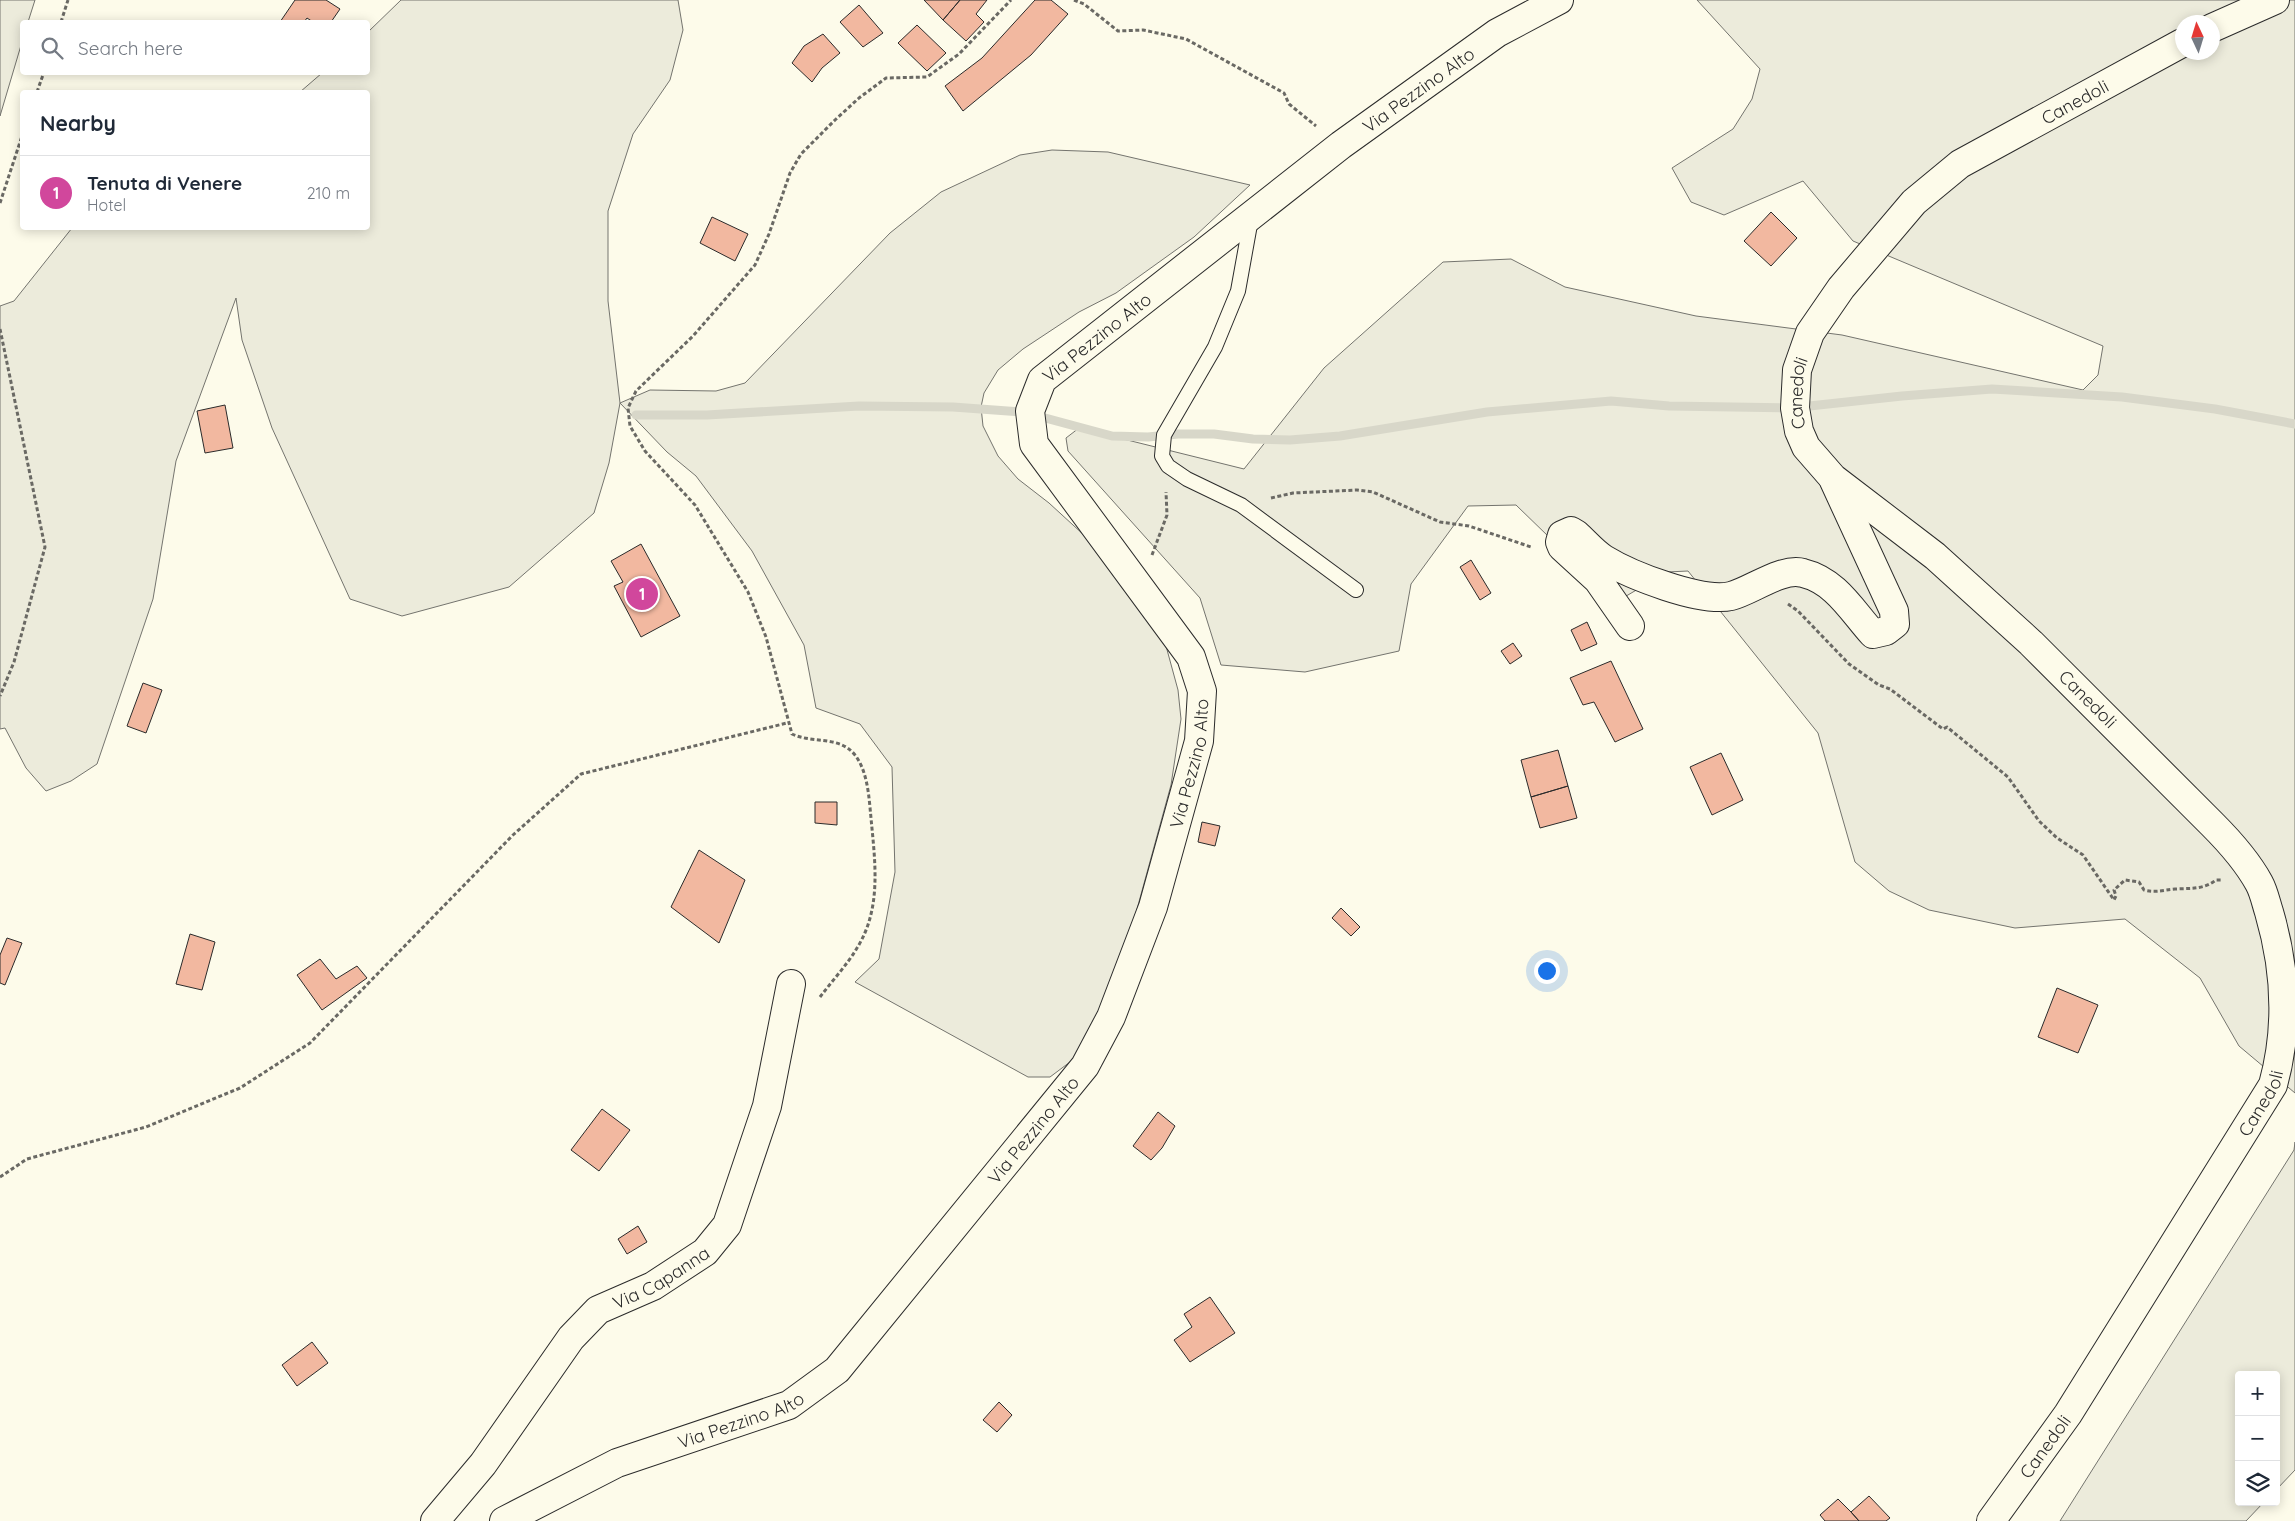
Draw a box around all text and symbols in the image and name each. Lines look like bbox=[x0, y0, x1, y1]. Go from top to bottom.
north arrow bbox=[2175, 15, 2220, 60]
search box bbox=[20, 20, 370, 75]
icon: search bbox=[38, 34, 66, 62]
text: Search here bbox=[78, 36, 183, 60]
street label: Via Pezzino Alto bbox=[1358, 42, 1479, 138]
street label: Canedoli bbox=[2037, 74, 2112, 129]
text: Nearby bbox=[40, 110, 116, 136]
text: Tenuta di Venere bbox=[87, 171, 242, 195]
text: 1 bbox=[53, 183, 59, 203]
text: 210 m bbox=[307, 183, 350, 203]
text: Hotel bbox=[87, 195, 126, 215]
street label: Via Pezzino Alto bbox=[1037, 287, 1156, 387]
street label: Canedoli bbox=[1783, 354, 1812, 431]
pin: 1 bbox=[626, 575, 658, 613]
street label: Canedoli bbox=[2054, 665, 2122, 733]
street label: Via Pezzino Alto bbox=[1164, 698, 1213, 831]
your location bbox=[1534, 958, 1560, 984]
street label: Canedoli bbox=[2233, 1068, 2288, 1140]
street label: Via Pezzino Alto bbox=[982, 1071, 1084, 1188]
street label: Via Capanna bbox=[609, 1241, 714, 1314]
map controls bbox=[2235, 1371, 2280, 1506]
button: + bbox=[2235, 1371, 2280, 1416]
street label: Via Pezzino Alto bbox=[675, 1386, 808, 1453]
street label: Canedoli bbox=[2014, 1410, 2075, 1483]
button: − bbox=[2235, 1416, 2280, 1461]
button: layers bbox=[2235, 1461, 2280, 1506]

